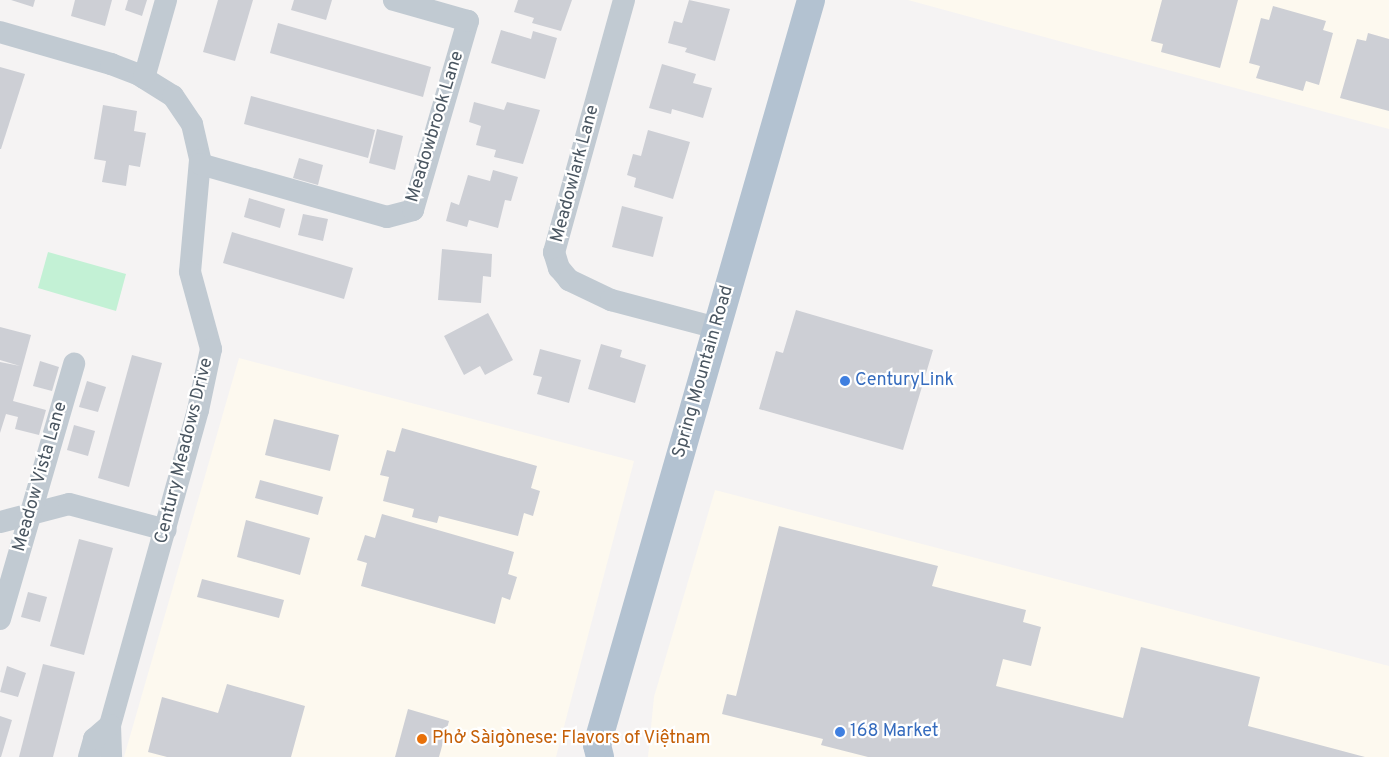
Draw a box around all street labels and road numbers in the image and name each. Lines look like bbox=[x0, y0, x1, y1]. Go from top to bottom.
street label: Meadowbrook Lane bbox=[403, 49, 469, 205]
street label: Meadowlark Lane bbox=[547, 103, 605, 245]
street label: Spring Mountain Road bbox=[669, 283, 739, 461]
street label: Century Meadows Drive bbox=[151, 356, 219, 546]
street label: Meadow Vista Lane bbox=[9, 399, 73, 555]

